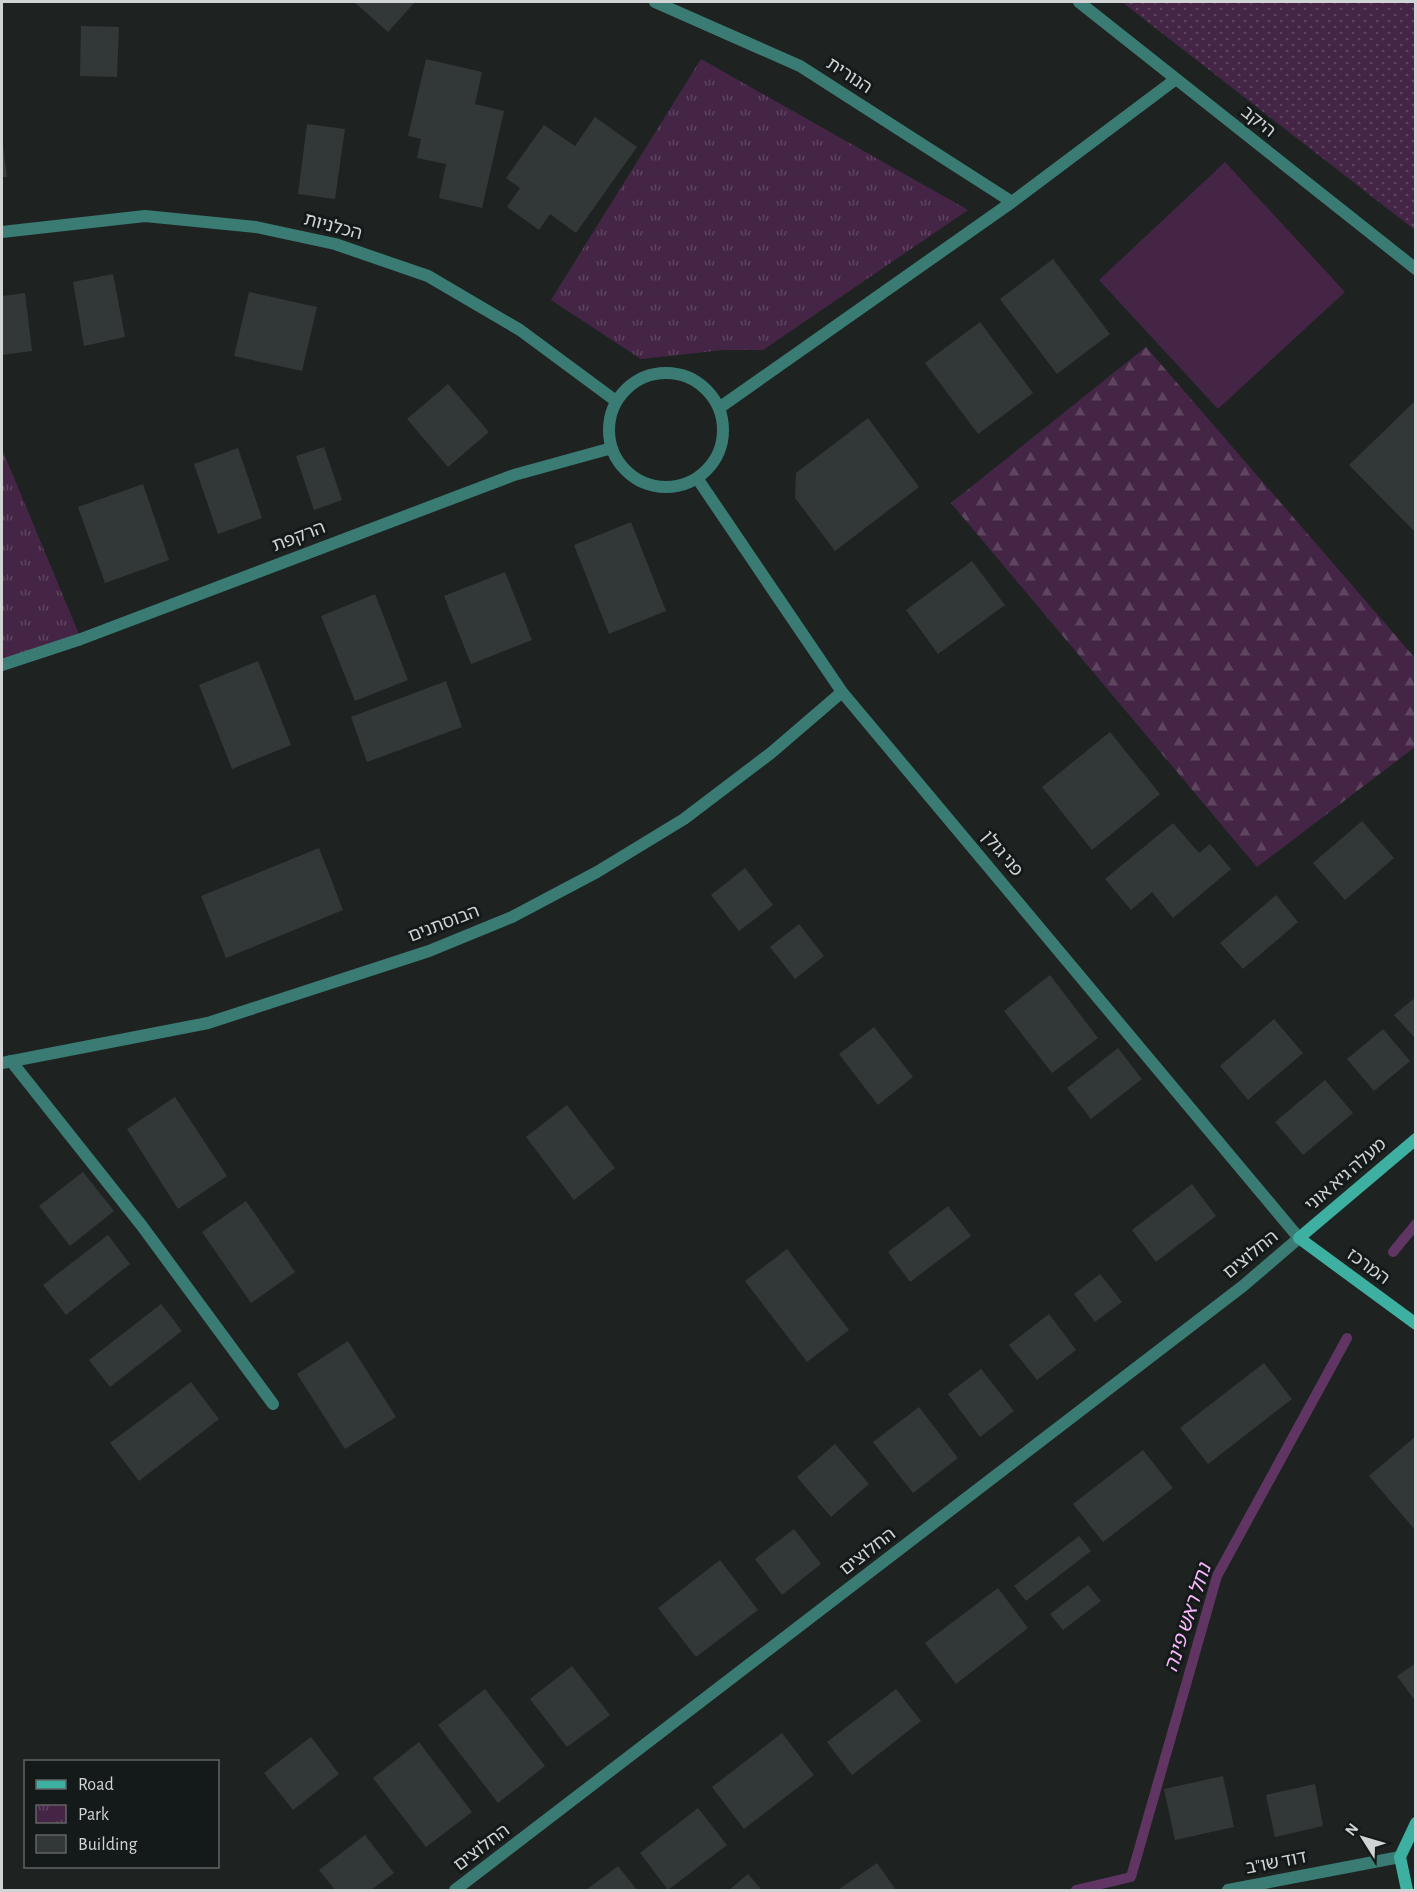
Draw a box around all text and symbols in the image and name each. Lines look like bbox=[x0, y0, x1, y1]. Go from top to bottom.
street label: הנורית bbox=[823, 55, 875, 97]
street label: היקב bbox=[1237, 103, 1279, 141]
street label: הכלניות bbox=[302, 210, 364, 243]
street label: הרקפת bbox=[270, 519, 328, 555]
street label: פני גולן bbox=[978, 827, 1027, 880]
street label: הבוסתנים bbox=[406, 902, 482, 946]
street label: מעלה גיא אוני bbox=[1301, 1134, 1390, 1215]
street label: החלוצים bbox=[1220, 1227, 1282, 1282]
street label: המרכז bbox=[1344, 1246, 1392, 1288]
street label: החלוצים bbox=[836, 1524, 899, 1579]
water label: נחל ראש פינה bbox=[1161, 1560, 1215, 1675]
legend bbox=[24, 1760, 219, 1868]
text: Road bbox=[78, 1776, 114, 1794]
text: Park bbox=[78, 1806, 110, 1824]
north arrow bbox=[1333, 1808, 1393, 1868]
text: N bbox=[1342, 1820, 1362, 1839]
street label: החלוצים bbox=[450, 1821, 513, 1875]
text: Building bbox=[78, 1836, 138, 1854]
street label: דוד שו"ב bbox=[1244, 1848, 1308, 1878]

